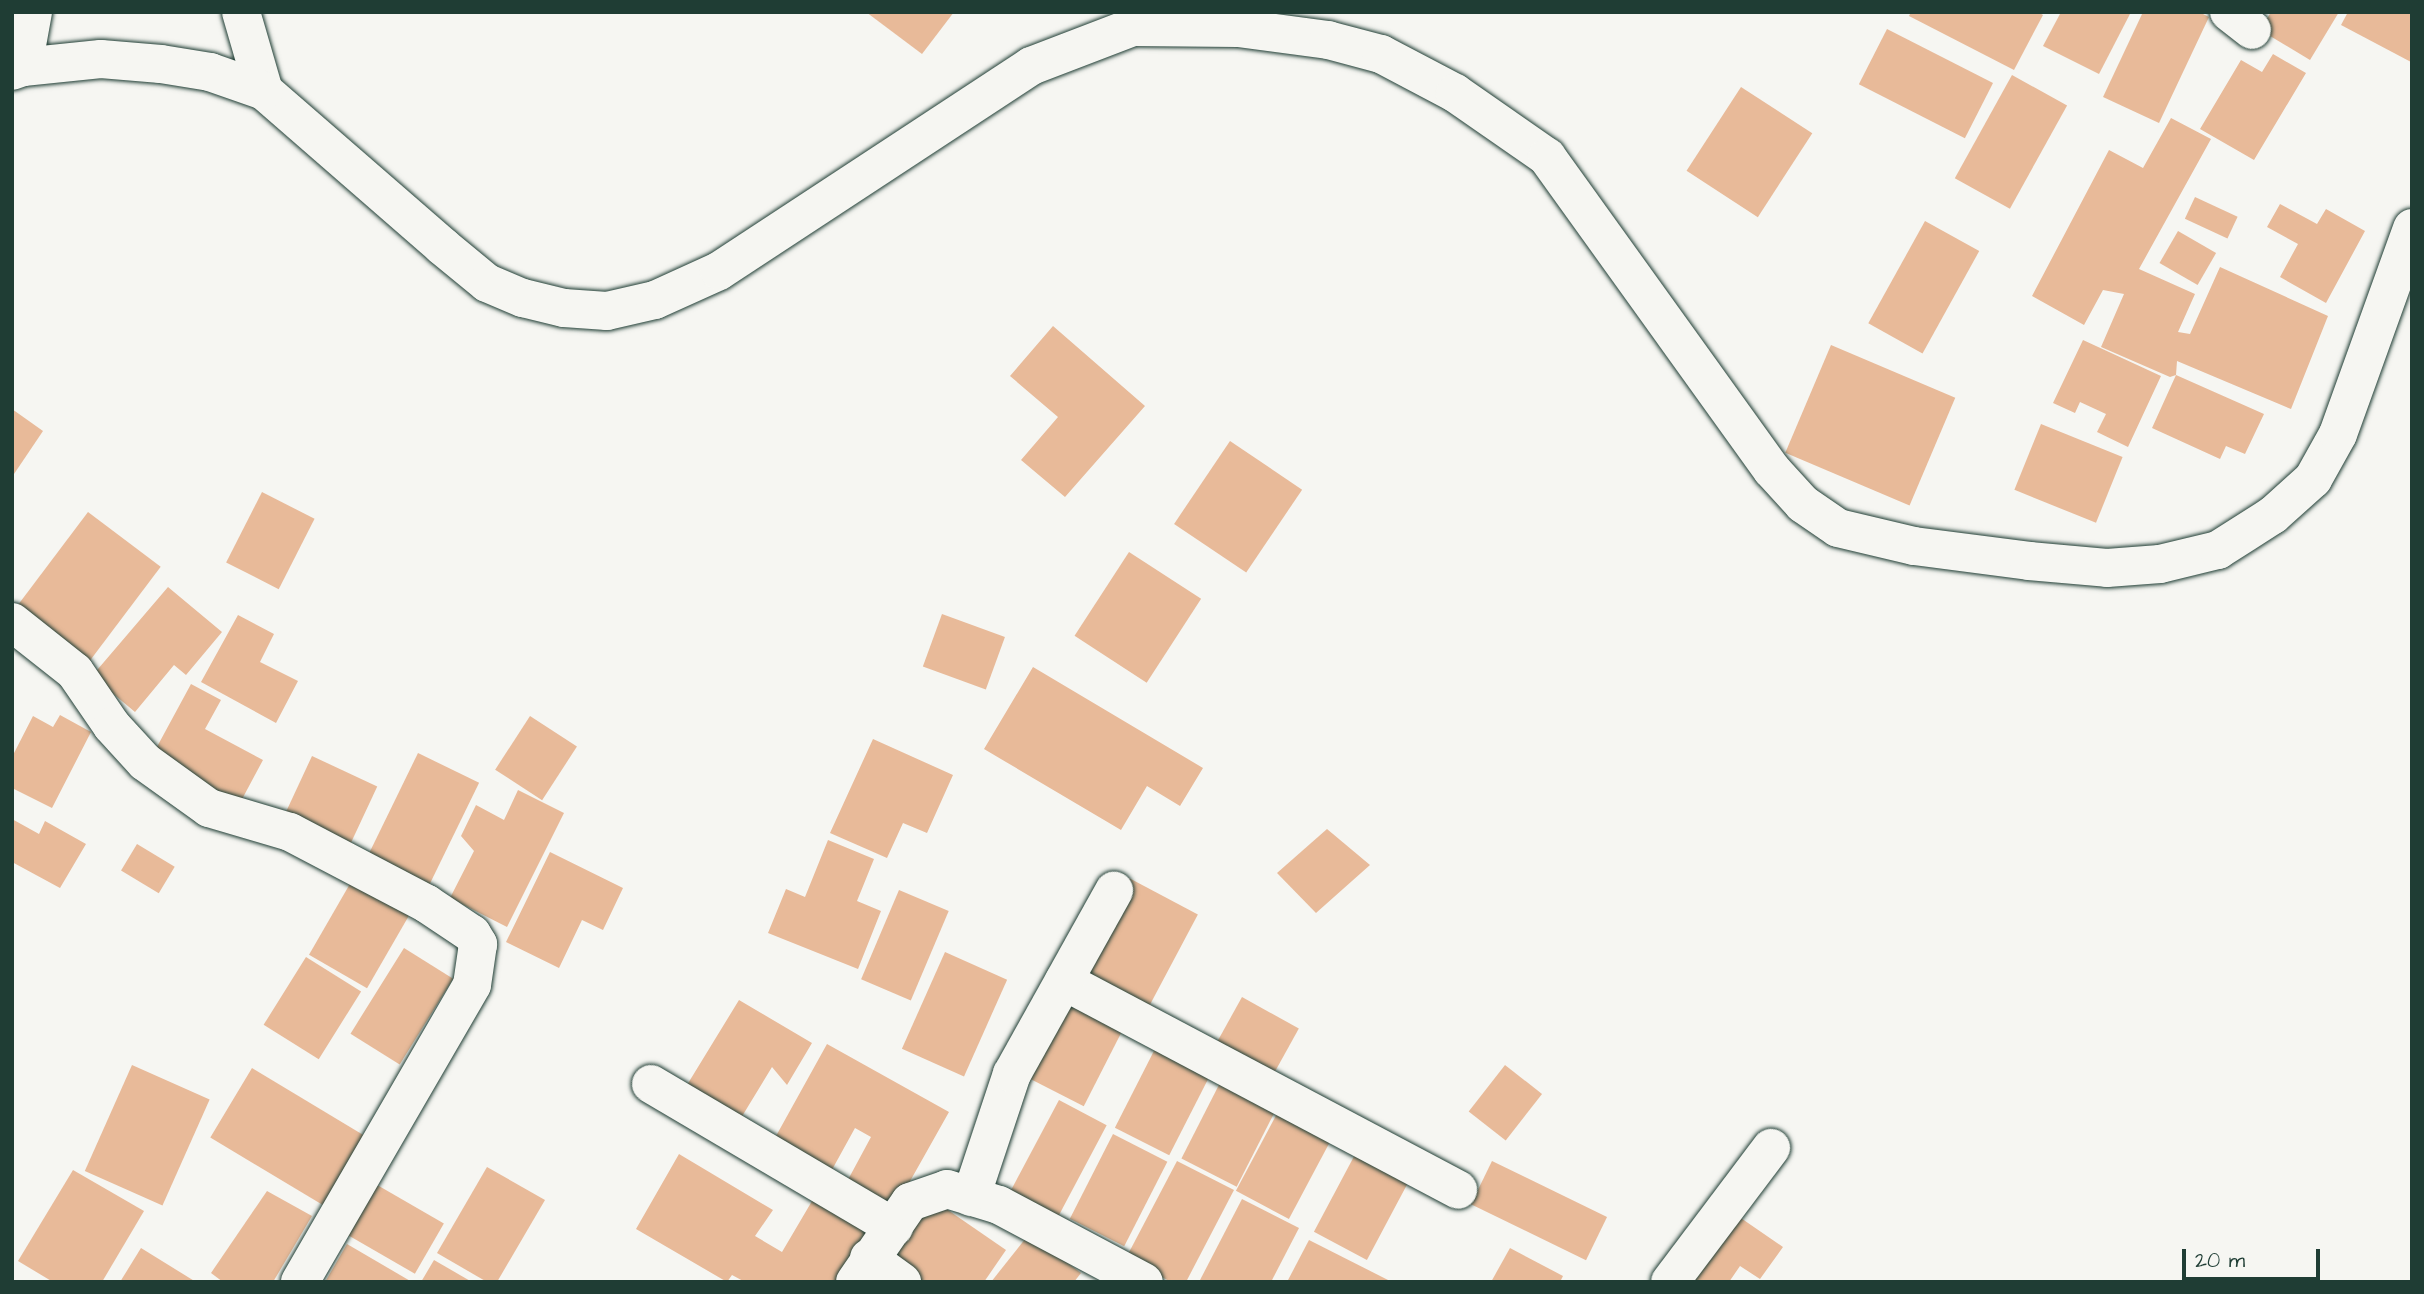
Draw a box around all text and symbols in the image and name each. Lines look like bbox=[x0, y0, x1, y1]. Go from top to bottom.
scale bar bbox=[2186, 1234, 2324, 1278]
text: 20 m bbox=[2195, 1246, 2245, 1275]

